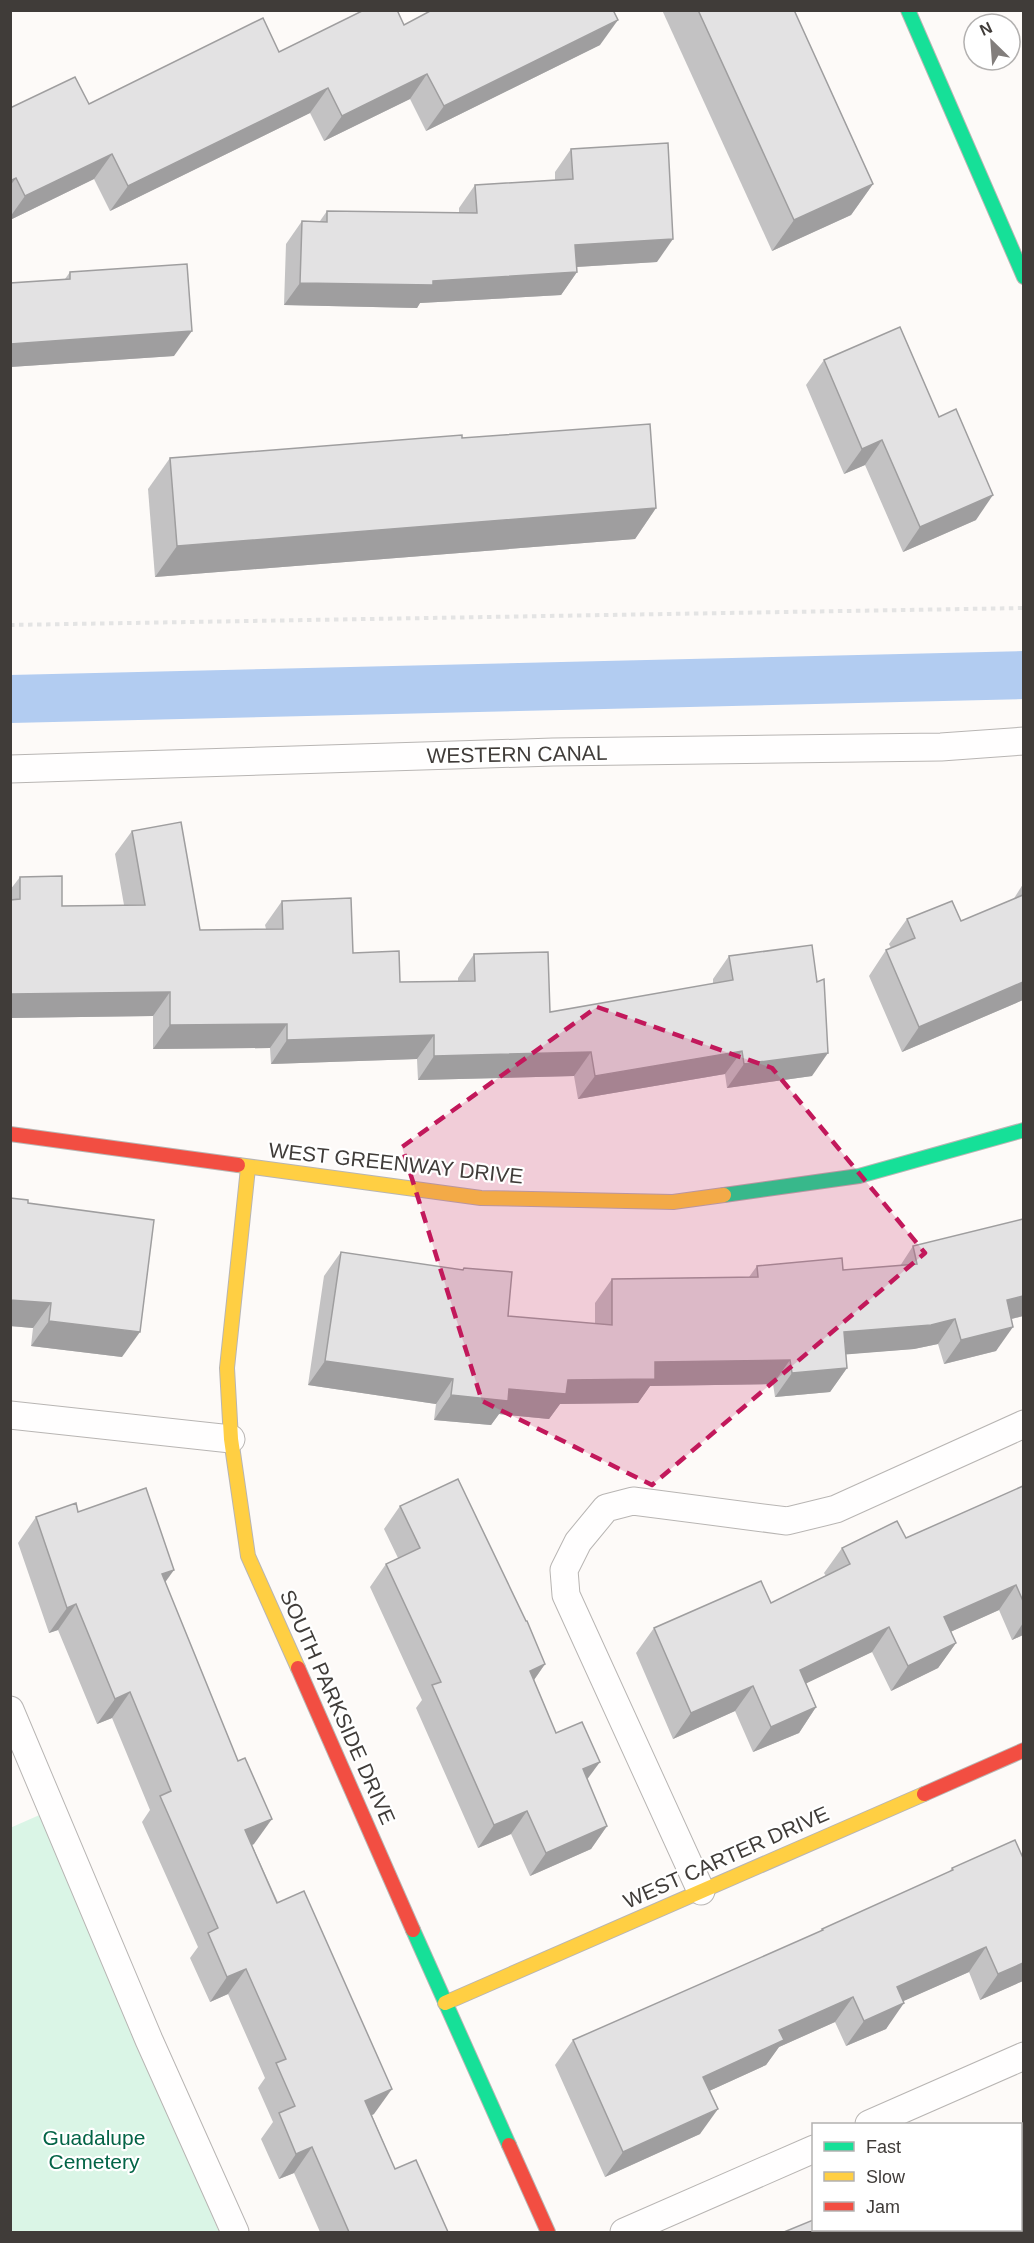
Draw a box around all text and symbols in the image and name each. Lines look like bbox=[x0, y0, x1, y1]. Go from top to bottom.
north arrow bbox=[962, 12, 1022, 72]
text: N bbox=[977, 19, 995, 39]
street label: WESTERN CANAL bbox=[426, 741, 608, 767]
street label: WEST GREENWAY DRIVE bbox=[268, 1138, 524, 1188]
street label: SOUTH PARKSIDE DRIVE bbox=[276, 1586, 400, 1828]
street label: WEST CARTER DRIVE bbox=[620, 1801, 832, 1913]
legend bbox=[812, 2123, 1022, 2231]
park label: Guadalupe Cemetery bbox=[43, 2126, 145, 2173]
text: Fast bbox=[866, 2137, 901, 2157]
text: Slow bbox=[866, 2167, 906, 2187]
text: Jam bbox=[866, 2197, 900, 2217]

